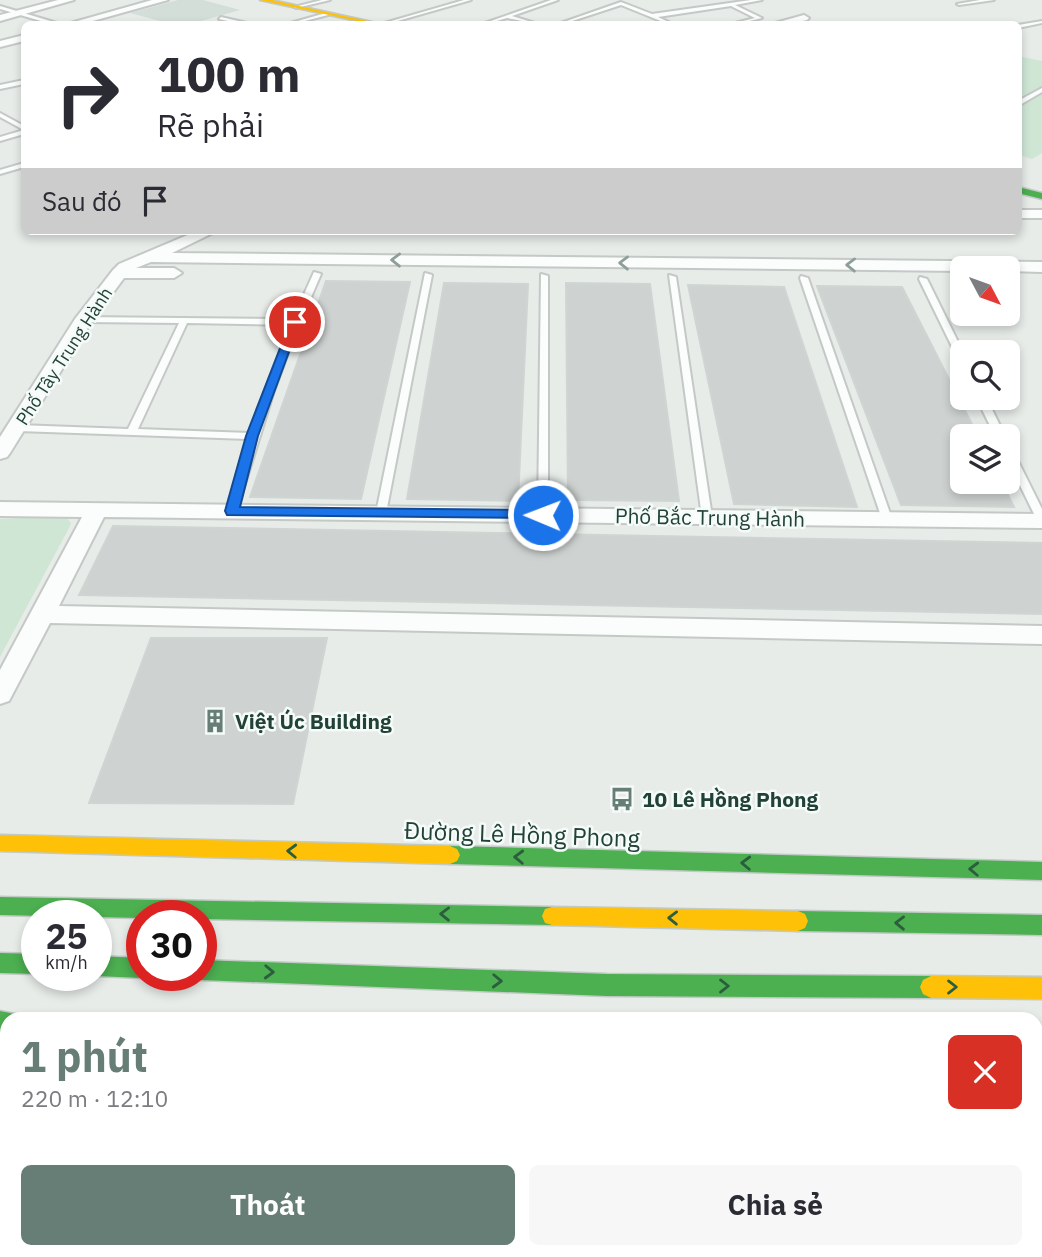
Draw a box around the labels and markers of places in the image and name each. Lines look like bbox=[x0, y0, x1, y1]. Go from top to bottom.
pin bbox=[265, 292, 325, 352]
building icon: Việt Úc Building bbox=[201, 707, 229, 735]
place label: Việt Úc Building bbox=[235, 707, 392, 735]
bus stop icon: 10 Lê Hồng Phong bbox=[608, 785, 636, 813]
place label: 10 Lê Hồng Phong bbox=[642, 785, 819, 813]

